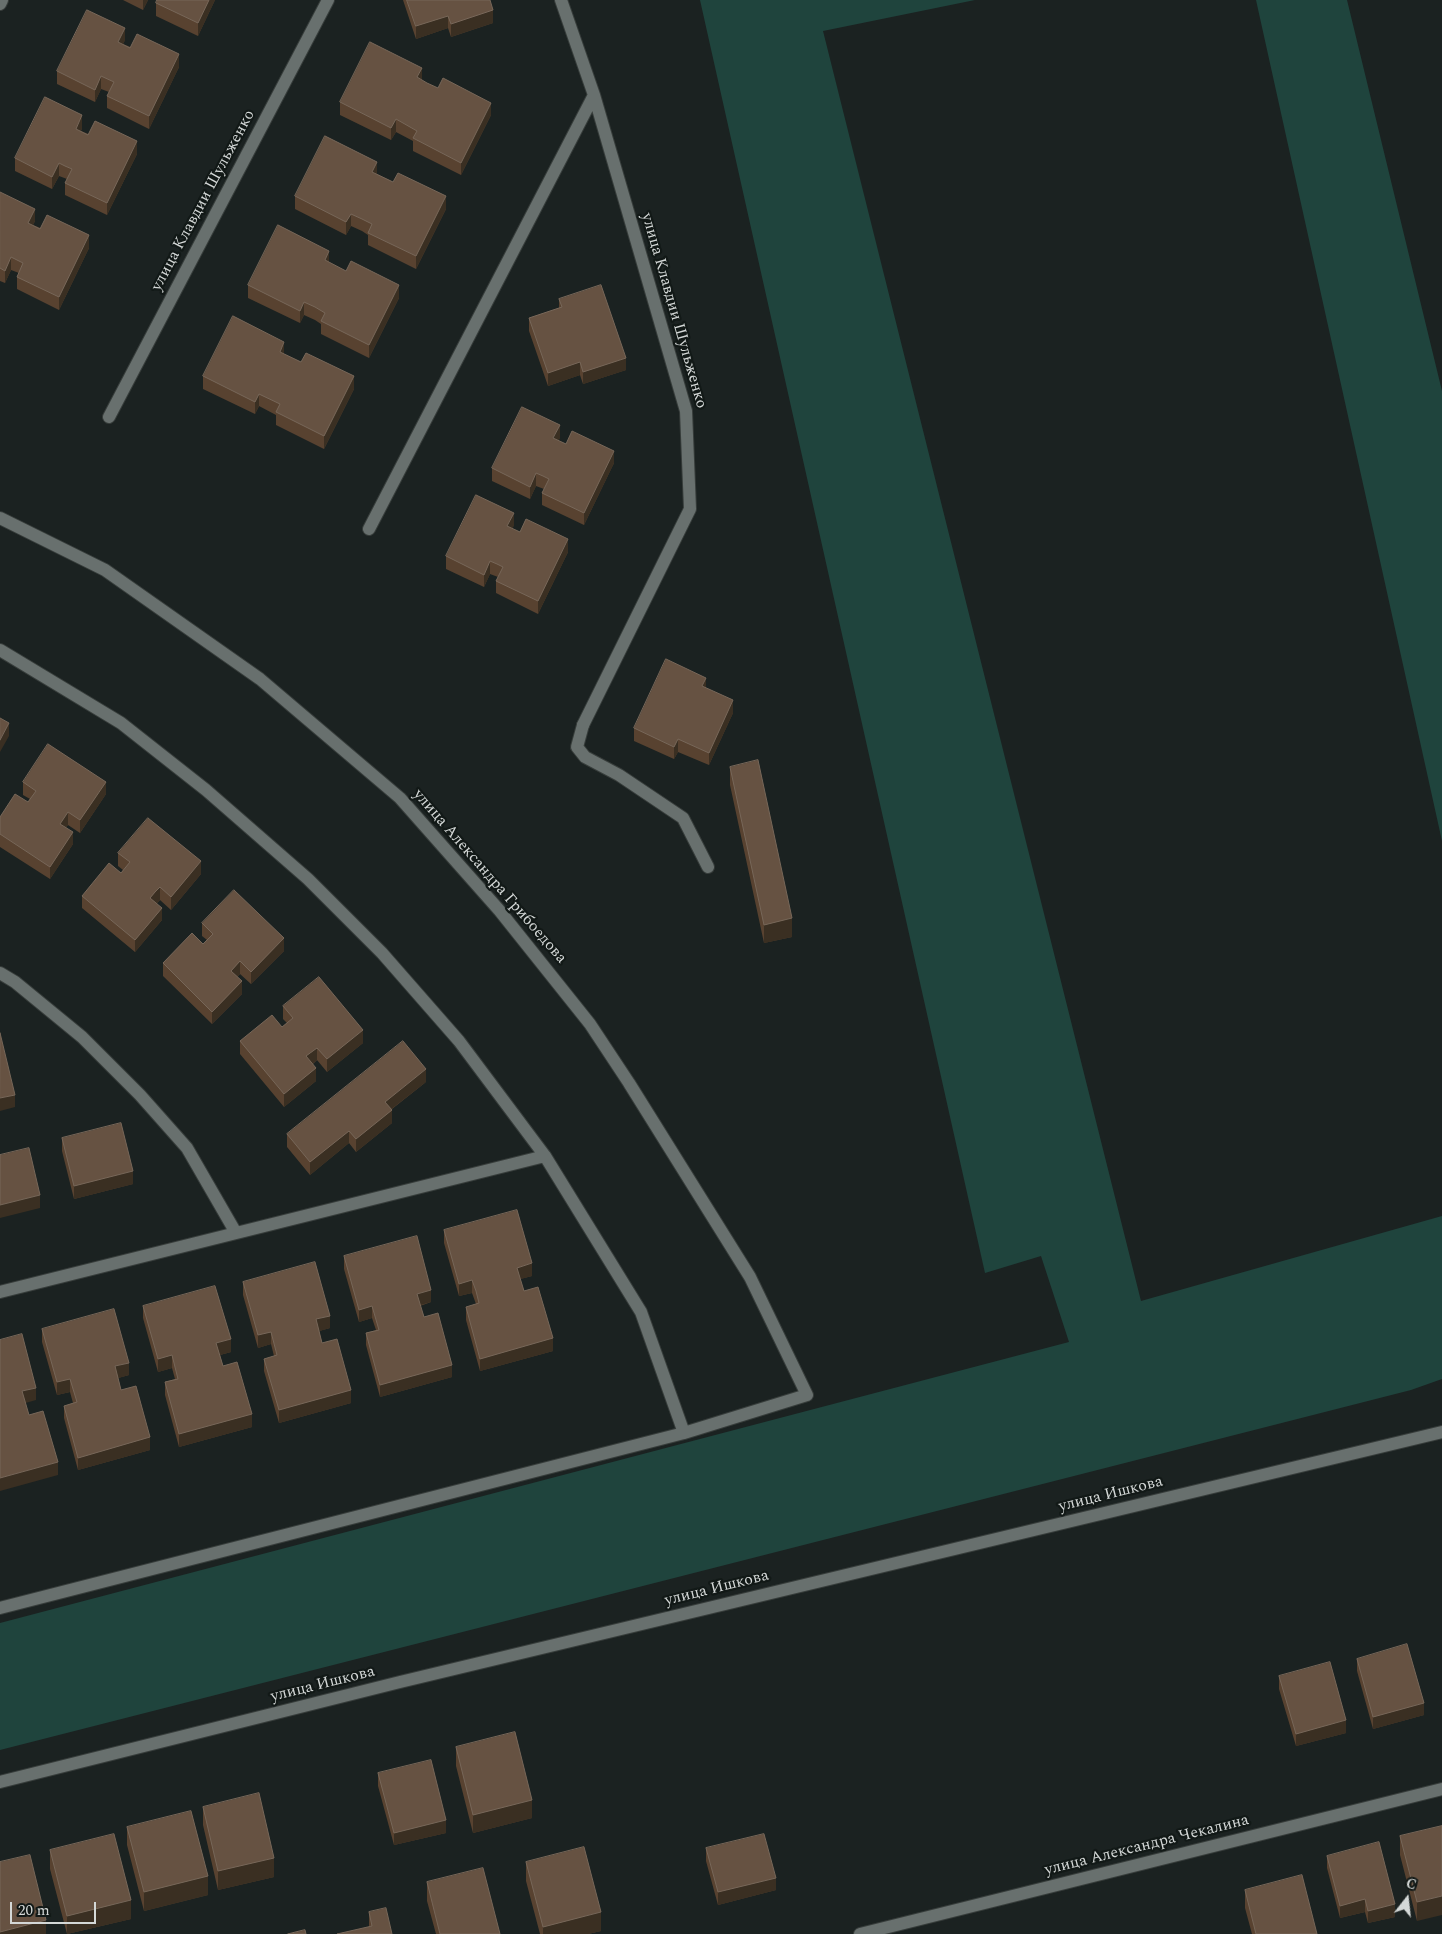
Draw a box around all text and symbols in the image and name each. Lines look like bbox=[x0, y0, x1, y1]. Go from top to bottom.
street label: улица Клавдии Шульженко bbox=[148, 107, 260, 295]
street label: улица Клавдии Шульженко bbox=[636, 211, 710, 411]
street label: улица Александра Грибоедова bbox=[408, 786, 570, 968]
street label: улица Ишкова bbox=[1057, 1473, 1165, 1517]
street label: улица Ишкова bbox=[663, 1567, 771, 1611]
street label: улица Ишкова bbox=[269, 1663, 377, 1707]
street label: улица Александра Чекалина bbox=[1043, 1811, 1251, 1881]
text: С bbox=[1404, 1873, 1419, 1896]
north arrow bbox=[1382, 1874, 1432, 1924]
scale bar bbox=[12, 1892, 99, 1924]
text: 20 m bbox=[18, 1899, 50, 1922]

